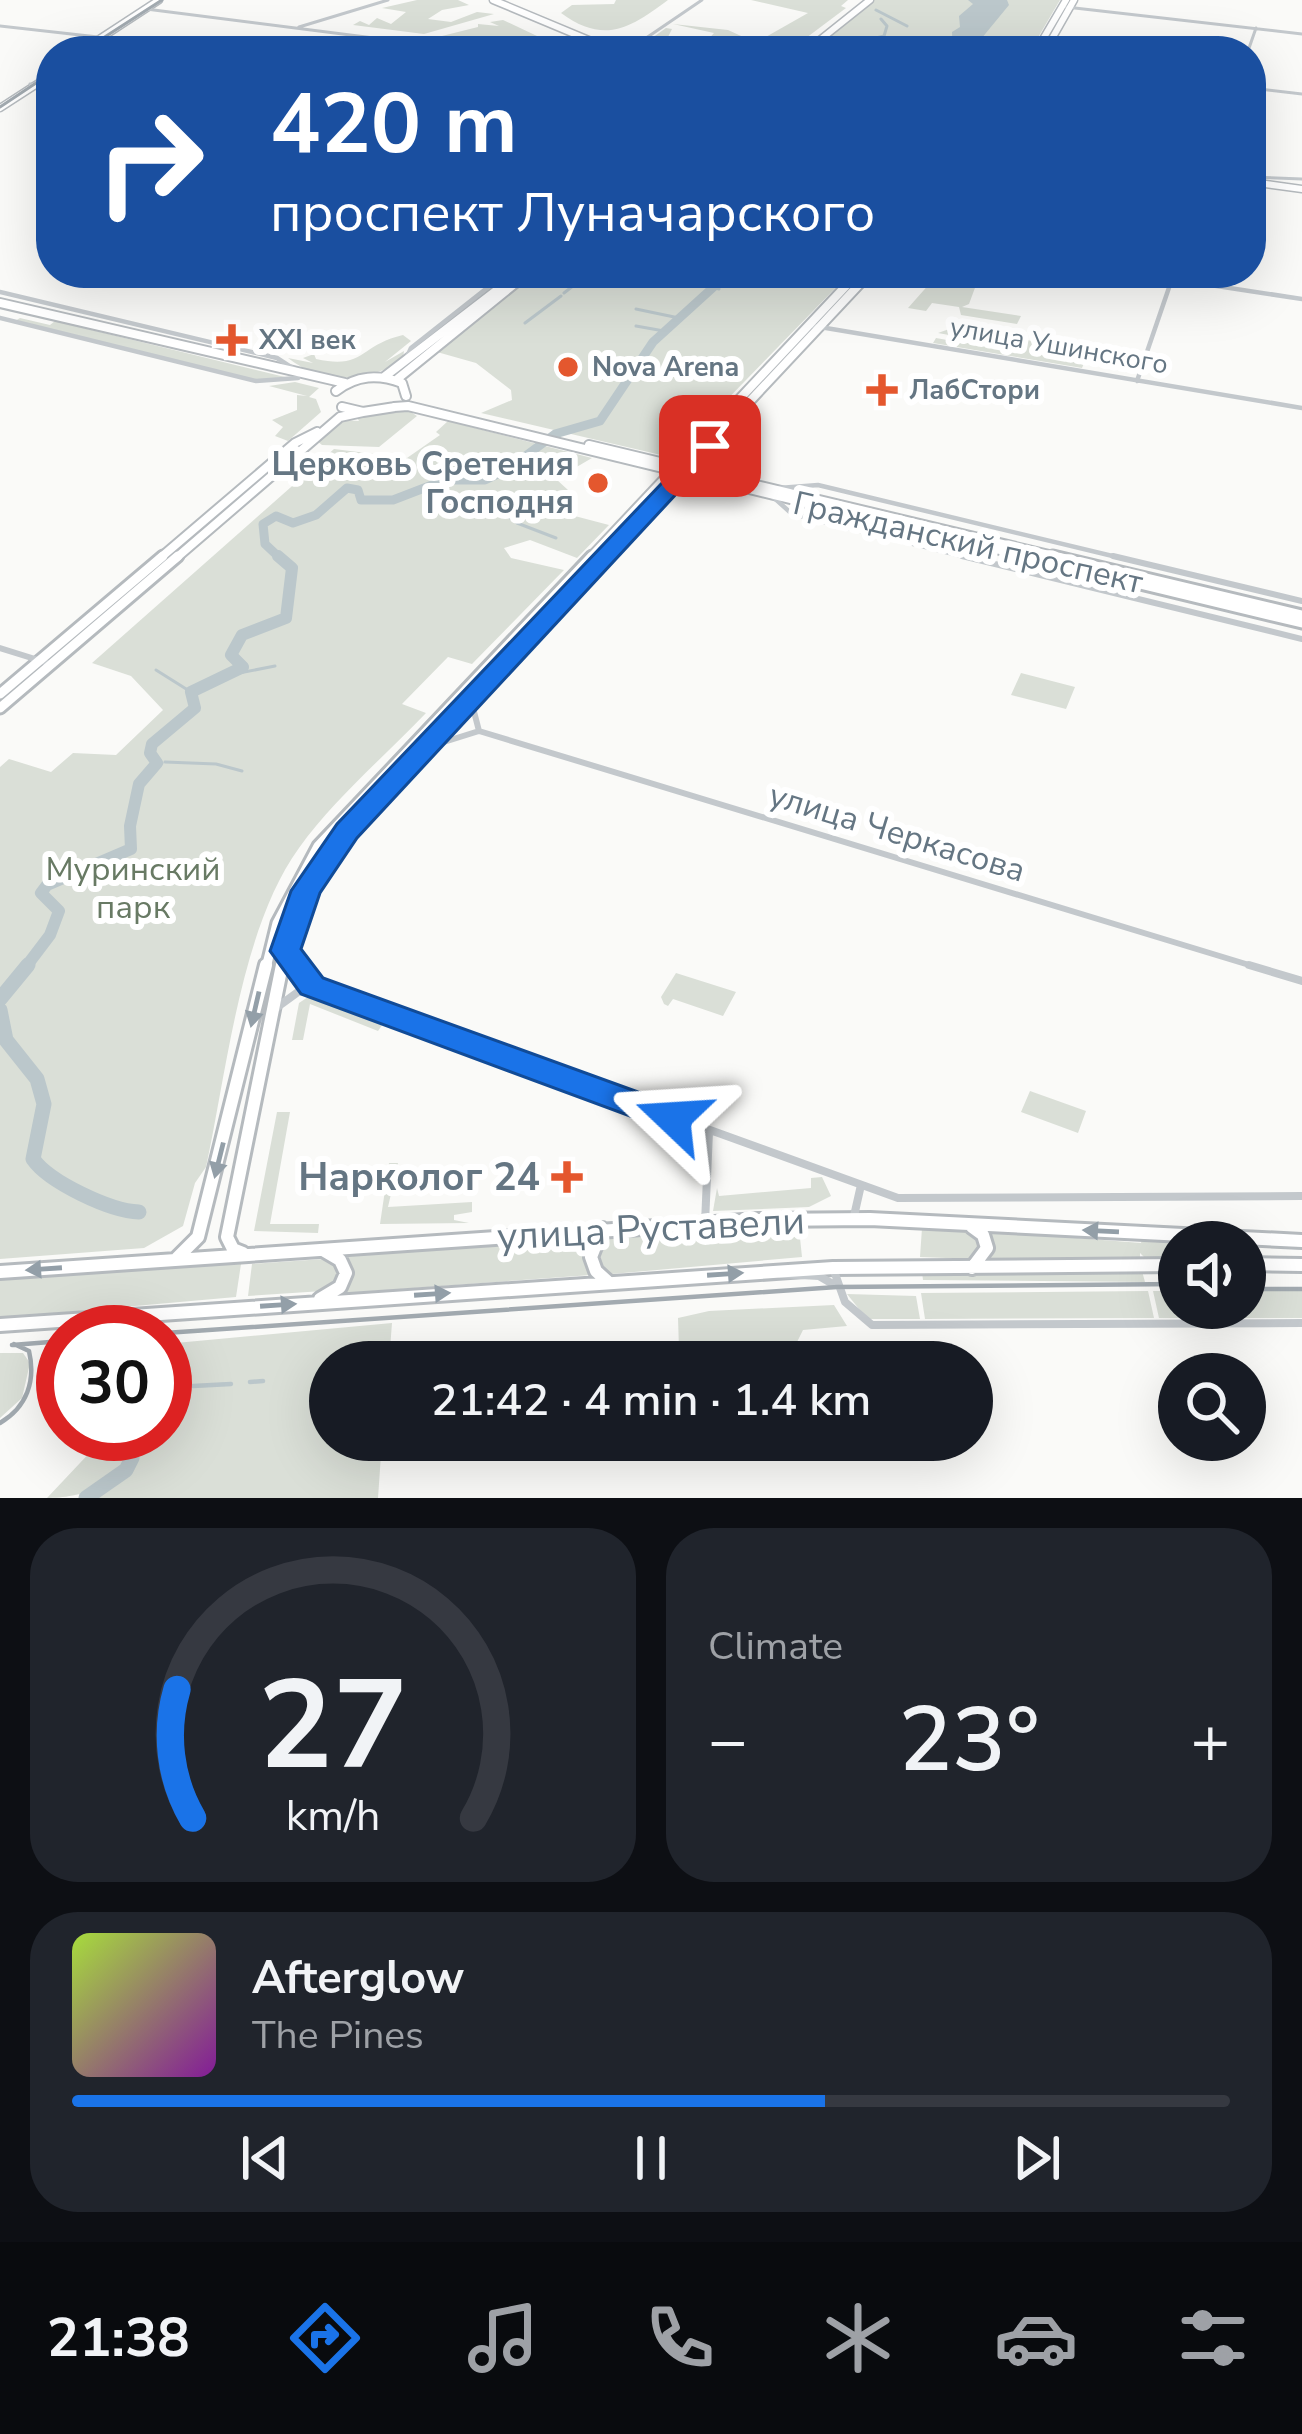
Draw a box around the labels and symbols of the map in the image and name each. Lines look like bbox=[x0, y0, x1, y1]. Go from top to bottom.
street label: улица Ушинского bbox=[947, 309, 1171, 383]
place label: XXI век bbox=[258, 322, 357, 359]
marker: XXI век bbox=[216, 324, 248, 356]
place label: Nova Arena bbox=[592, 349, 739, 386]
marker: Nova Arena bbox=[555, 354, 581, 380]
place label: ЛабСтори bbox=[909, 372, 1040, 409]
marker: ЛабСтори bbox=[866, 374, 898, 406]
pin bbox=[659, 395, 761, 497]
place label: Церковь Сретения Господня bbox=[271, 442, 574, 525]
marker: Церковь Сретения Господня bbox=[585, 470, 611, 496]
street label: Гражданский проспект bbox=[789, 481, 1148, 605]
street label: улица Черкасова bbox=[763, 773, 1031, 893]
park label: Муринский парк bbox=[45, 847, 221, 930]
one-way arrow bbox=[245, 990, 264, 1027]
position arrow bbox=[610, 1055, 736, 1181]
one-way arrow bbox=[209, 1142, 228, 1179]
place label: Нарколог 24 bbox=[298, 1151, 540, 1204]
marker: Нарколог 24 bbox=[551, 1161, 583, 1193]
street label: улица Руставели bbox=[496, 1194, 806, 1264]
one-way arrow bbox=[1082, 1222, 1119, 1241]
one-way arrow bbox=[25, 1260, 62, 1279]
one-way arrow bbox=[707, 1265, 744, 1284]
one-way arrow bbox=[414, 1284, 451, 1303]
one-way arrow bbox=[260, 1295, 297, 1314]
speed limit sign: 30 bbox=[36, 1305, 192, 1461]

